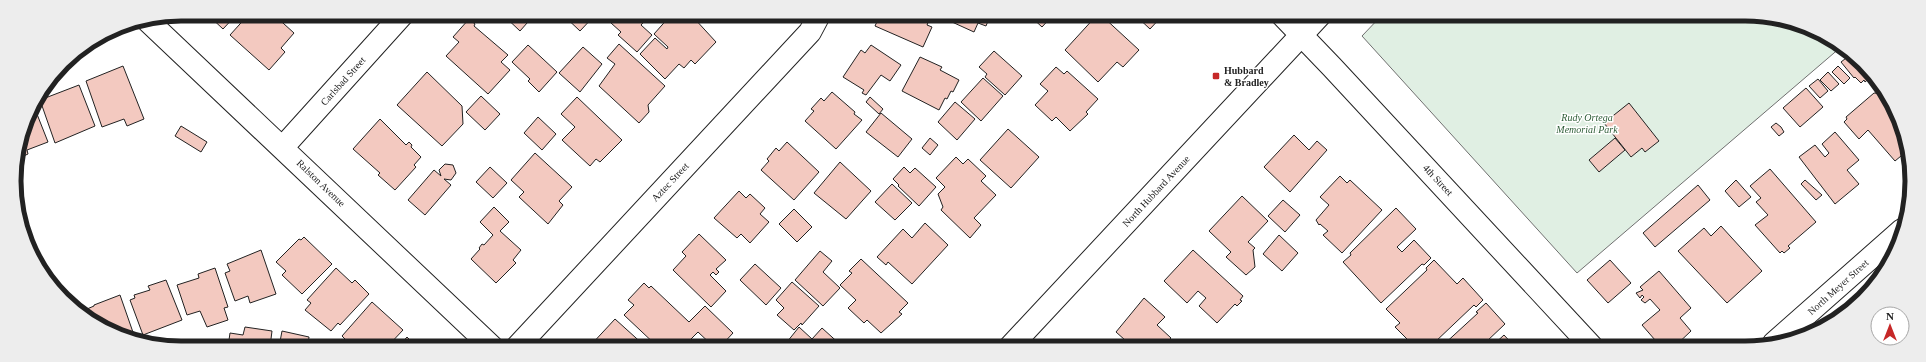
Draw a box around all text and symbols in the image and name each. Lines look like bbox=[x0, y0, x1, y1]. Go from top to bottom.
street label: Carlsbad Street bbox=[318, 54, 368, 107]
place label: Hubbard & Bradley bbox=[1224, 65, 1269, 88]
marker: Hubbard & Bradley bbox=[1211, 71, 1221, 81]
park label: Rudy Ortega Memorial Park bbox=[1555, 112, 1618, 135]
street label: North Hubbard Avenue bbox=[1120, 153, 1192, 229]
street label: Ralston Avenue bbox=[295, 157, 348, 209]
street label: Aztec Street bbox=[649, 160, 691, 204]
street label: 4th Street bbox=[1421, 162, 1455, 198]
street label: North Meyer Street bbox=[1805, 257, 1871, 317]
north arrow bbox=[1870, 306, 1910, 346]
text: N bbox=[1886, 310, 1894, 322]

